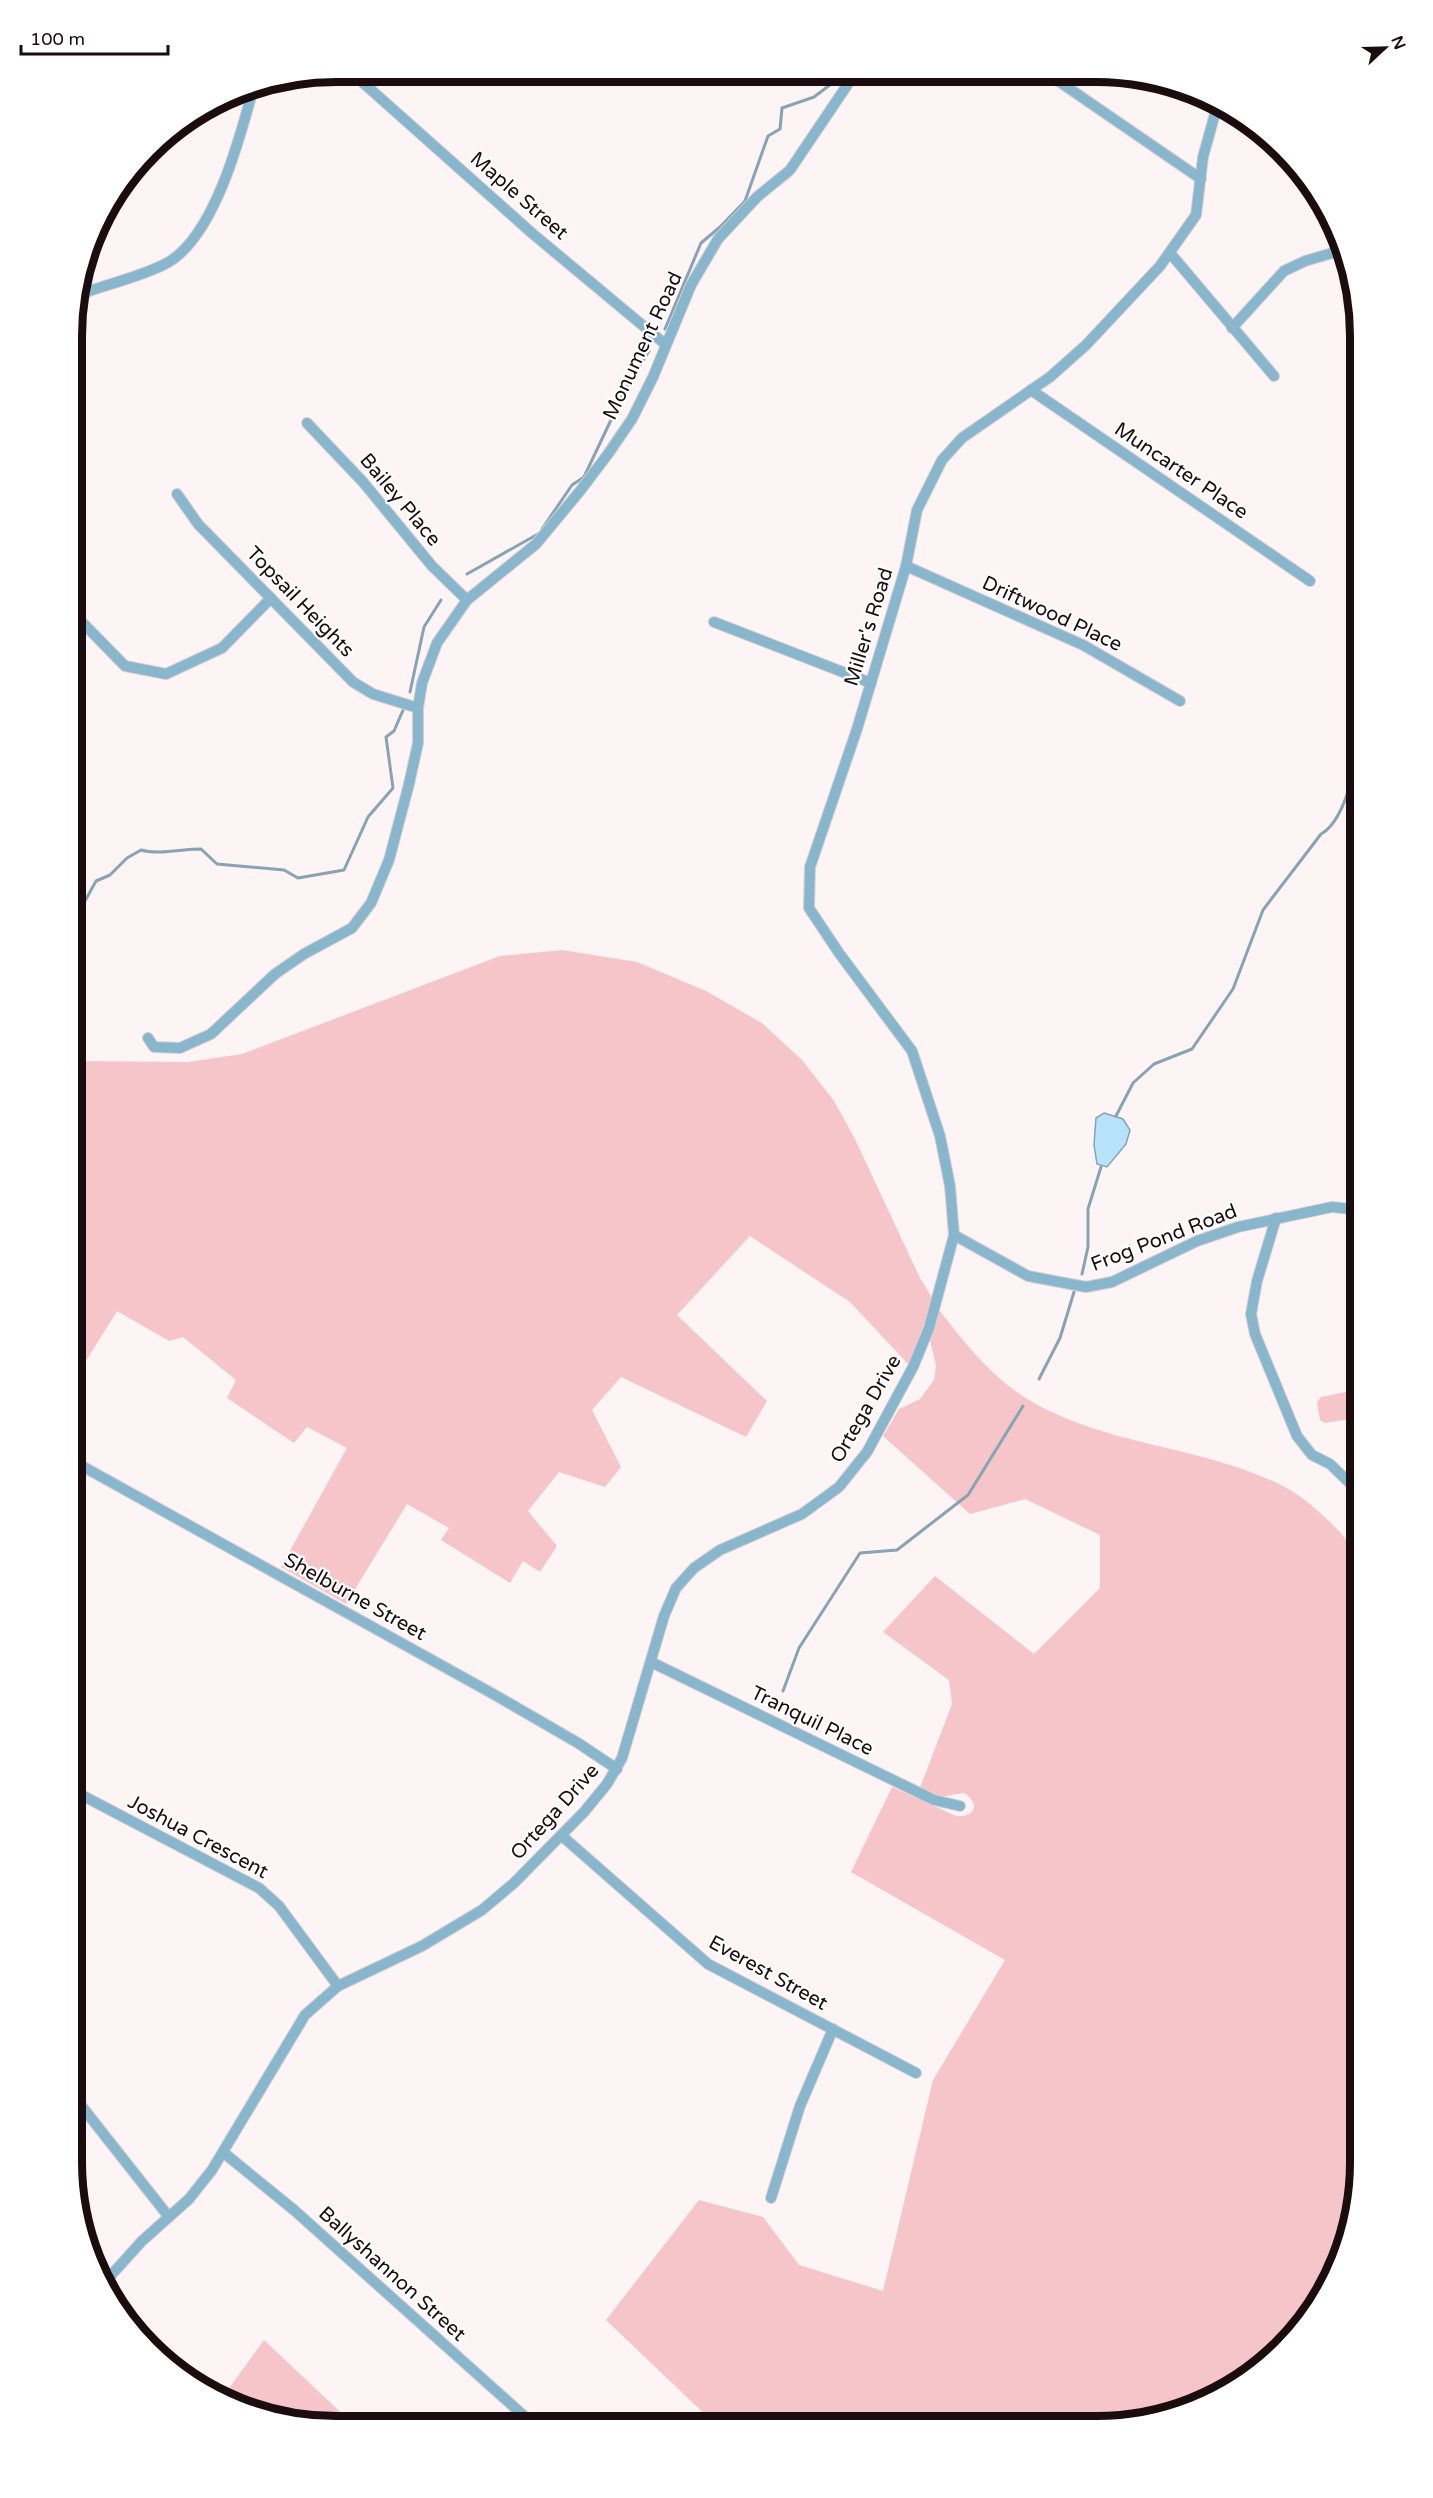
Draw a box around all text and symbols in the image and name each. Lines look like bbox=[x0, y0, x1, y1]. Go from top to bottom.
scale bar bbox=[21, 18, 168, 56]
north arrow bbox=[1355, 18, 1415, 78]
text: 100 m bbox=[30, 28, 85, 50]
text: N bbox=[1386, 33, 1410, 52]
street label: Maple Street bbox=[465, 147, 573, 245]
street label: Monument Road bbox=[598, 268, 688, 424]
street label: Muncarter Place bbox=[1110, 417, 1252, 525]
street label: Bailey Place bbox=[354, 449, 446, 551]
street label: Topsail Heights bbox=[241, 542, 359, 662]
street label: Miller's Road bbox=[840, 565, 898, 689]
street label: Driftwood Place bbox=[978, 571, 1126, 657]
street label: Frog Pond Road bbox=[1088, 1199, 1240, 1277]
street label: Ortega Drive bbox=[825, 1351, 907, 1467]
street label: Shelburne Street bbox=[280, 1548, 431, 1646]
street label: Tranquil Place bbox=[747, 1681, 877, 1761]
street label: Ortega Drive bbox=[506, 1759, 604, 1865]
street label: Joshua Crescent bbox=[124, 1790, 273, 1884]
street label: Everest Street bbox=[704, 1930, 832, 2016]
street label: Ballyshannon Street bbox=[313, 2202, 471, 2347]

